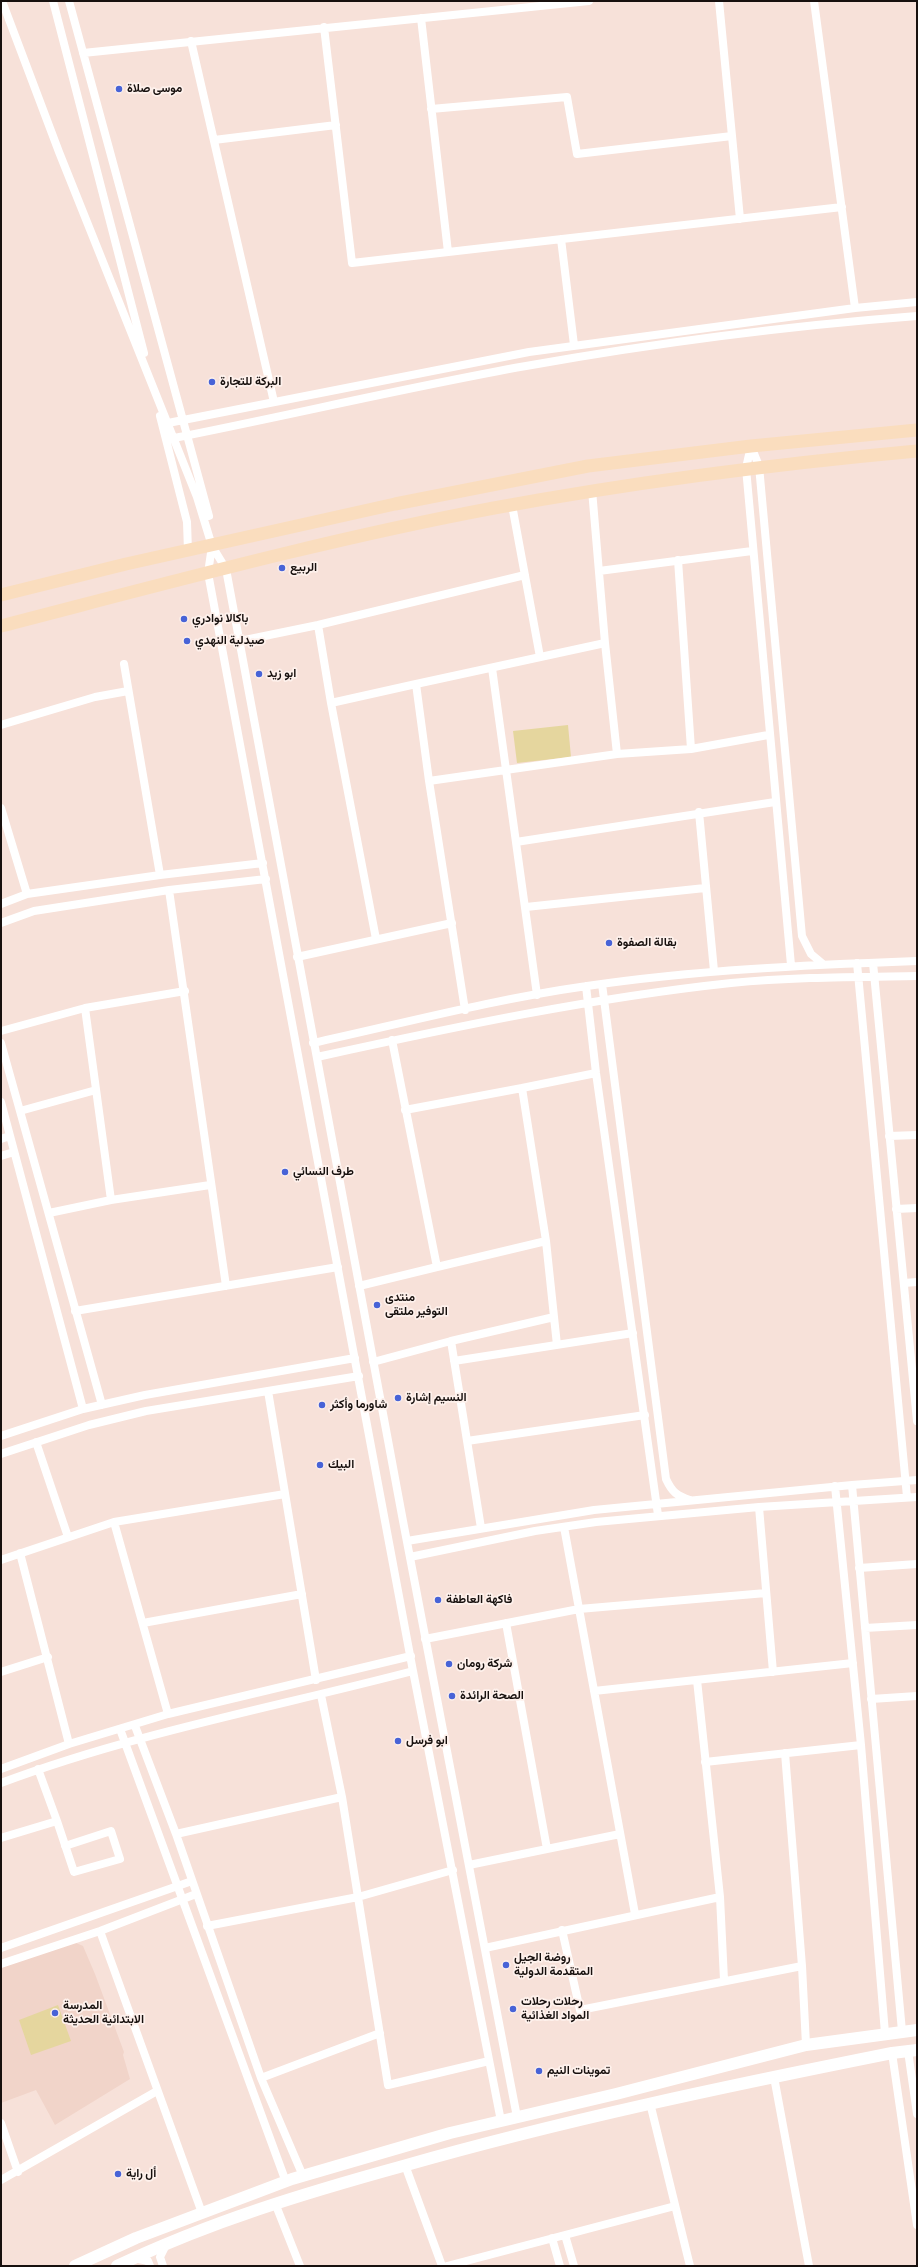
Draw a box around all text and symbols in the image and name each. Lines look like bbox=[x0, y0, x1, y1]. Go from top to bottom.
place label: موسى صلاة bbox=[127, 82, 182, 96]
marker: موسى صلاة bbox=[114, 84, 124, 94]
place label: البركة للتجارة bbox=[220, 375, 281, 389]
marker: البركة للتجارة bbox=[207, 377, 217, 387]
place label: الربيع bbox=[290, 561, 317, 575]
marker: الربيع bbox=[277, 563, 287, 573]
place label: باكالا نوادري bbox=[192, 612, 248, 626]
marker: باكالا نوادري bbox=[179, 614, 189, 624]
place label: صيدلية النهدي bbox=[195, 634, 265, 648]
marker: صيدلية النهدي bbox=[182, 636, 192, 646]
place label: ابو زيد bbox=[267, 667, 296, 681]
marker: ابو زيد bbox=[254, 669, 264, 679]
place label: بقالة الصفوة bbox=[617, 936, 677, 950]
marker: بقالة الصفوة bbox=[604, 938, 614, 948]
place label: طرف النسائي bbox=[293, 1165, 354, 1179]
marker: طرف النسائي bbox=[280, 1167, 290, 1177]
place label: منتدى التوفير ملتقى bbox=[385, 1291, 448, 1319]
marker: منتدى التوفير ملتقى bbox=[372, 1300, 382, 1310]
place label: النسيم إشارة bbox=[406, 1391, 467, 1405]
marker: النسيم إشارة bbox=[393, 1393, 403, 1403]
place label: شاورما وأكثر bbox=[330, 1398, 387, 1412]
marker: شاورما وأكثر bbox=[317, 1400, 327, 1410]
place label: البيك bbox=[328, 1458, 354, 1472]
marker: البيك bbox=[315, 1460, 325, 1470]
place label: فاكهة العاطفة bbox=[446, 1593, 512, 1607]
marker: فاكهة العاطفة bbox=[433, 1595, 443, 1605]
place label: شركة رومان bbox=[457, 1657, 512, 1671]
marker: شركة رومان bbox=[444, 1659, 454, 1669]
place label: الصحة الرائدة bbox=[460, 1689, 524, 1703]
marker: الصحة الرائدة bbox=[447, 1691, 457, 1701]
place label: ابو فرسل bbox=[406, 1734, 448, 1748]
marker: ابو فرسل bbox=[393, 1736, 403, 1746]
place label: روضة الجيل المتقدمة الدولية bbox=[514, 1951, 593, 1979]
marker: روضة الجيل المتقدمة الدولية bbox=[501, 1960, 511, 1970]
place label: رحلات رحلات المواد الغذائية bbox=[521, 1995, 589, 2023]
place label: المدرسة الابتدائية الحديثة bbox=[63, 1999, 144, 2027]
marker: رحلات رحلات المواد الغذائية bbox=[508, 2004, 518, 2014]
marker: المدرسة الابتدائية الحديثة bbox=[50, 2008, 60, 2018]
place label: تموينات النيم bbox=[547, 2064, 610, 2078]
marker: تموينات النيم bbox=[534, 2066, 544, 2076]
place label: أل راية bbox=[126, 2167, 156, 2181]
marker: أل راية bbox=[113, 2169, 123, 2179]

